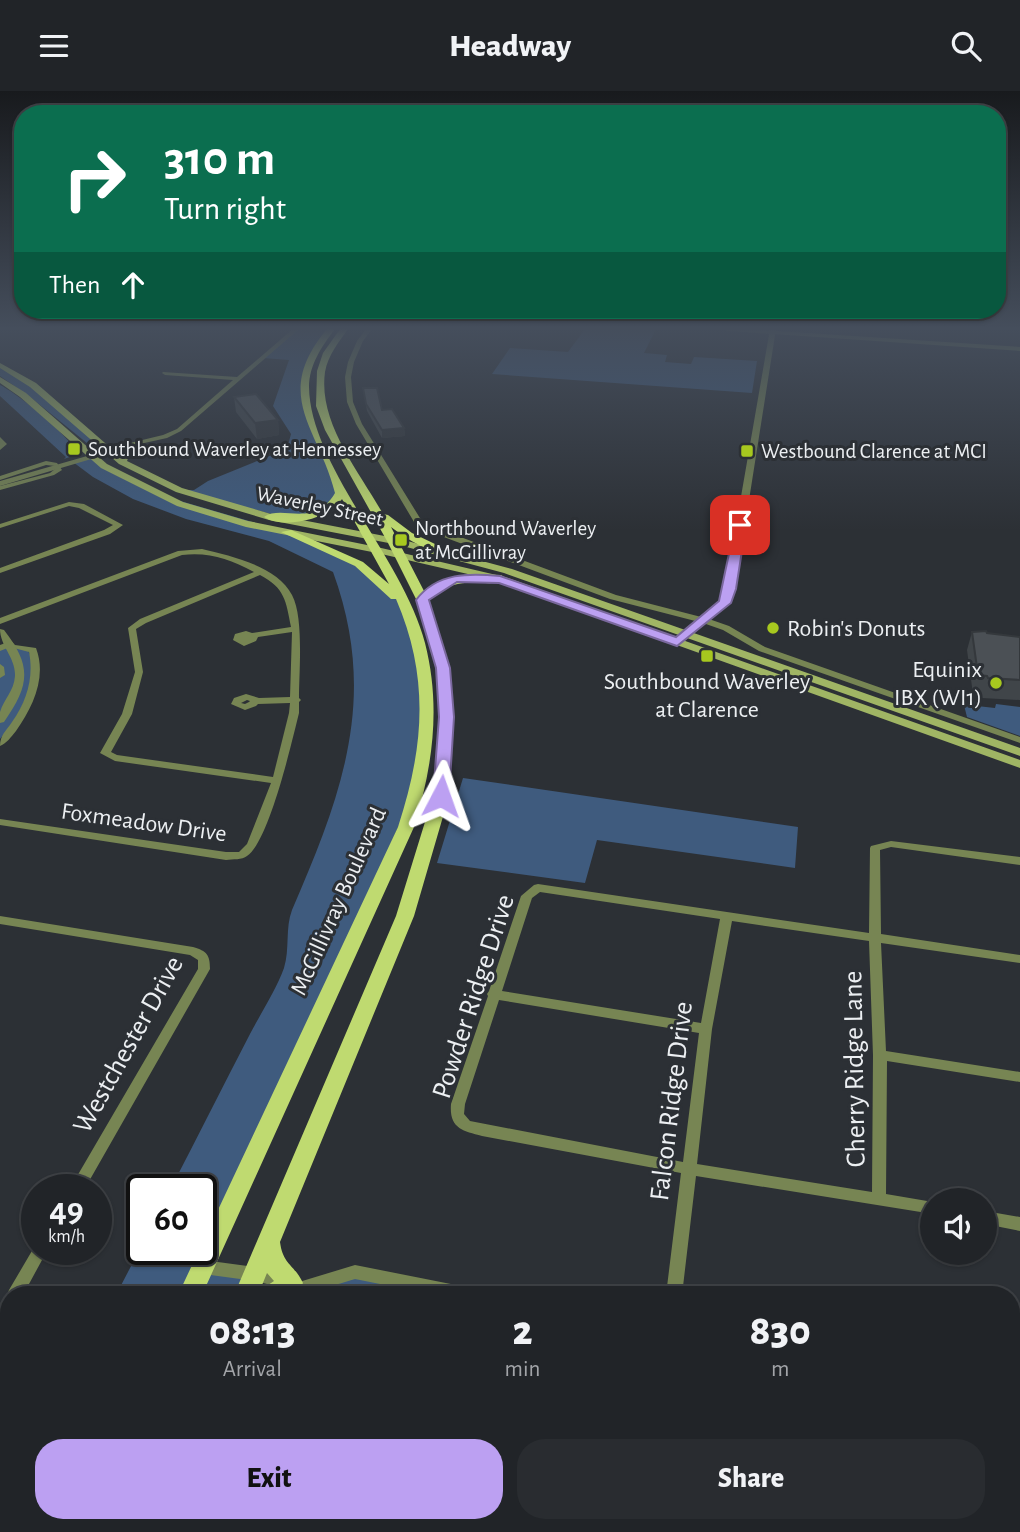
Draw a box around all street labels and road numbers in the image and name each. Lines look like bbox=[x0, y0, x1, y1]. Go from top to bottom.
street label: Waverley Street bbox=[255, 483, 385, 530]
street label: Foxmeadow Drive bbox=[60, 800, 228, 846]
street label: McGillivray Boulevard bbox=[287, 804, 391, 999]
street label: Powder Ridge Drive bbox=[428, 891, 520, 1102]
street label: Westchester Drive bbox=[69, 952, 189, 1138]
street label: Cherry Ridge Lane bbox=[839, 970, 871, 1168]
street label: Falcon Ridge Drive bbox=[646, 1000, 698, 1203]

